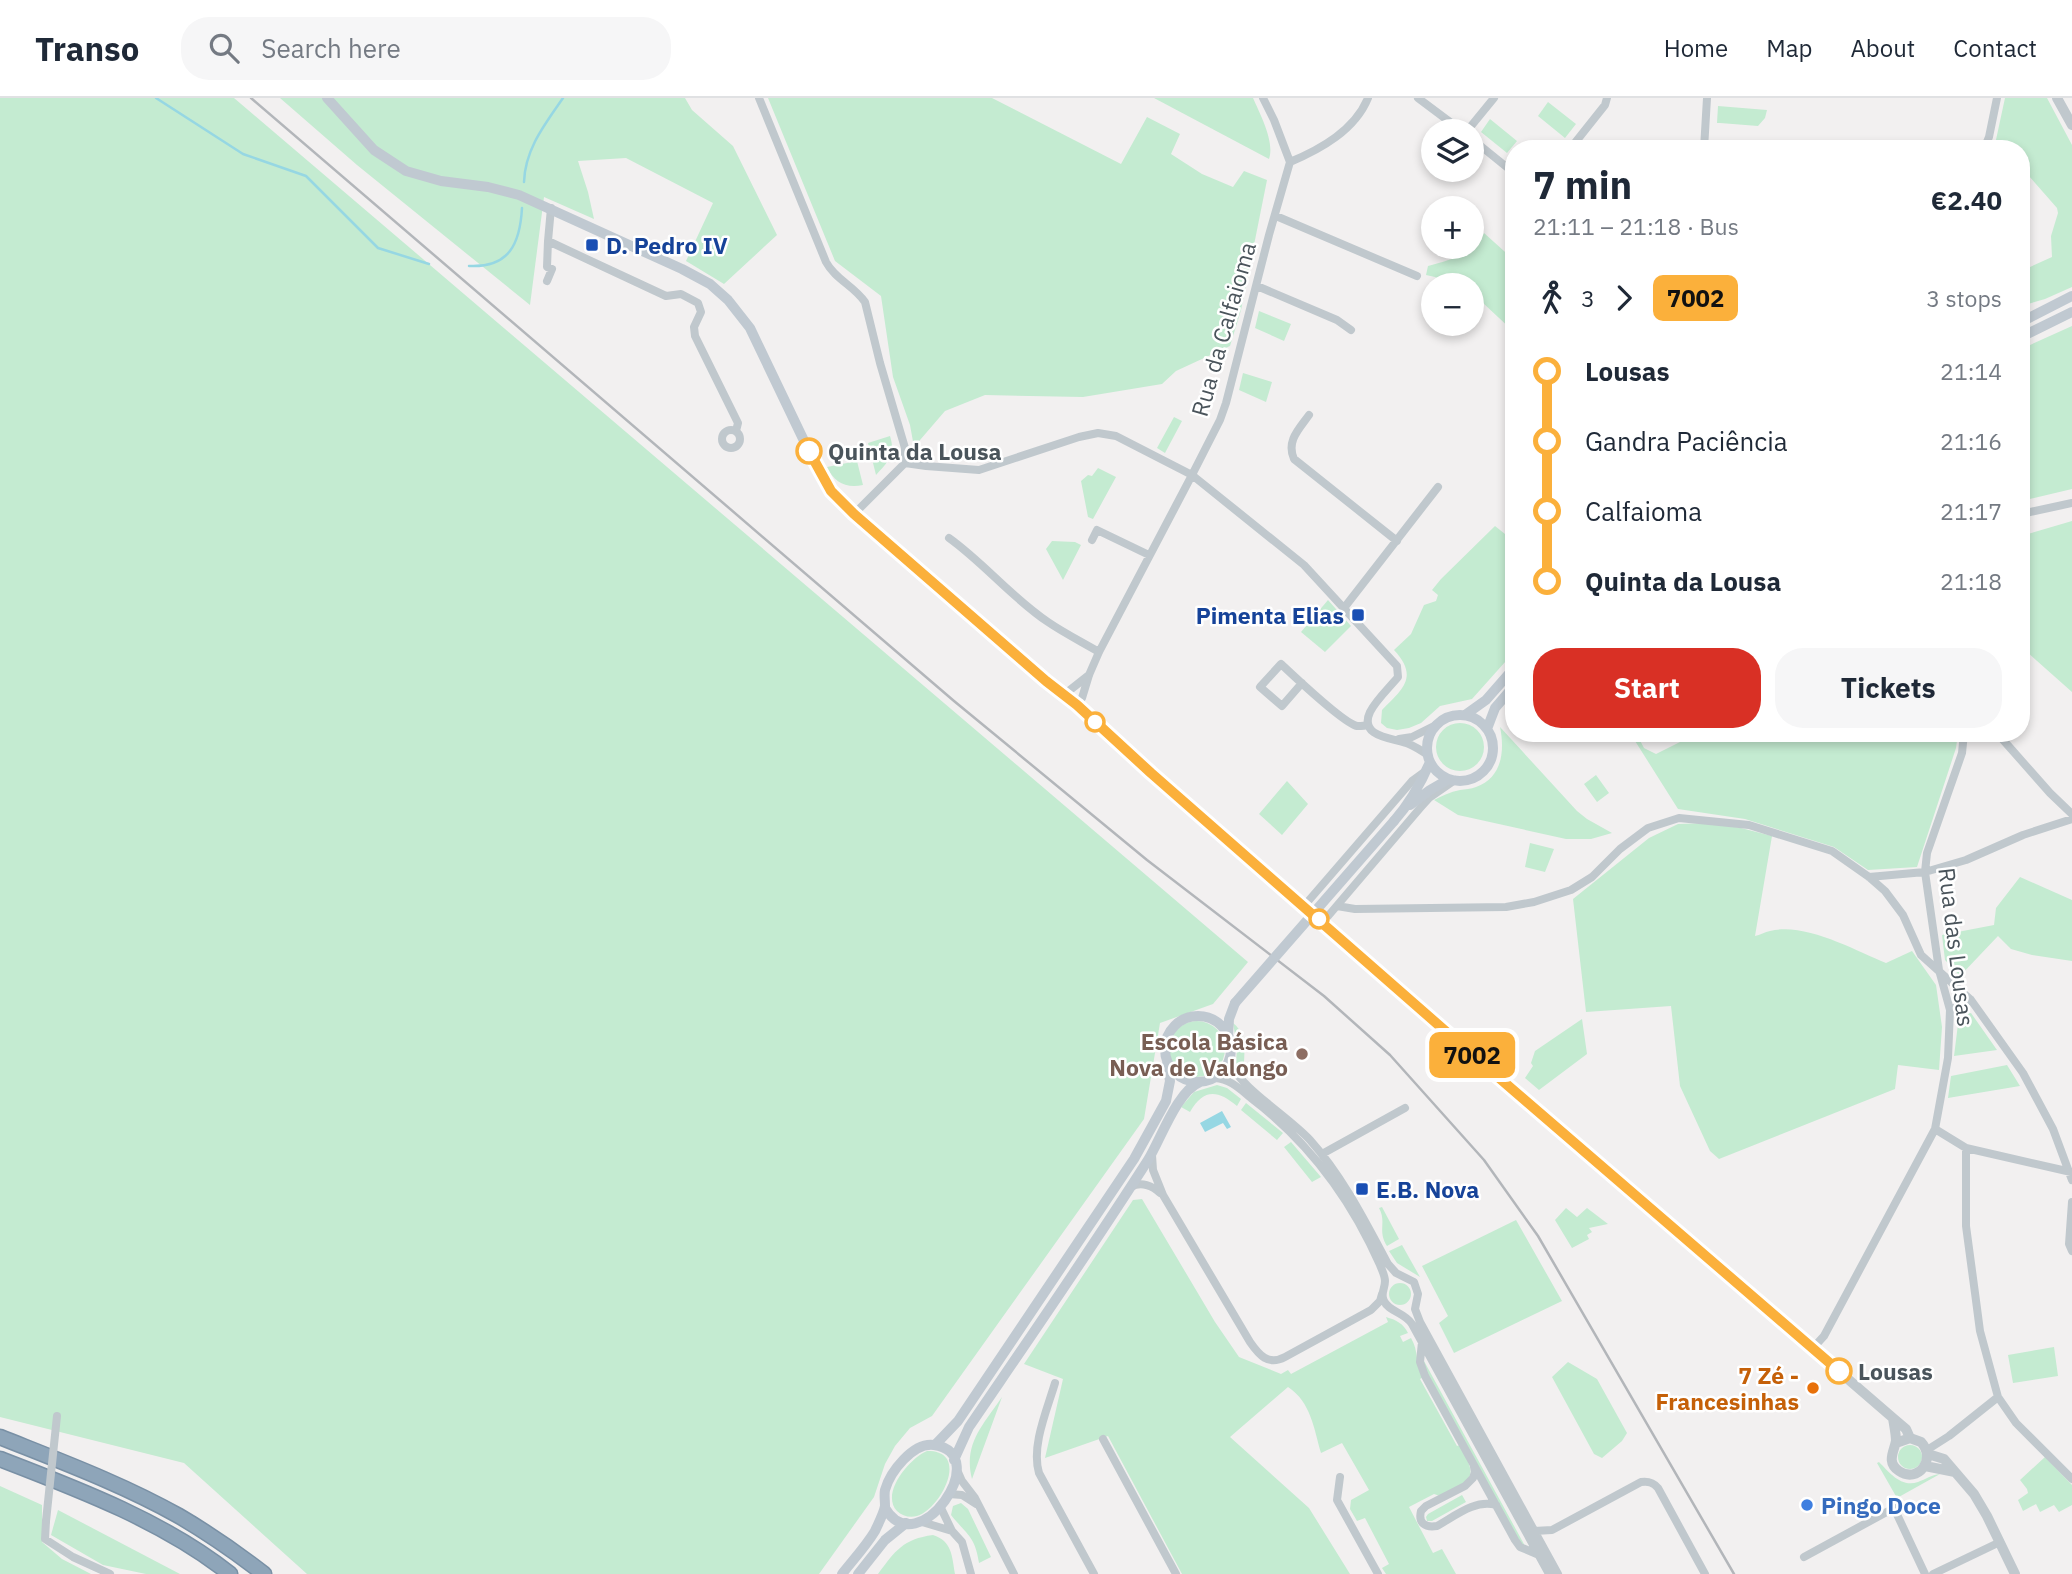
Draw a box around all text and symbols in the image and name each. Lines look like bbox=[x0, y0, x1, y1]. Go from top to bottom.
search box bbox=[181, 17, 671, 80]
text: Transo bbox=[35, 27, 139, 70]
icon: search bbox=[205, 29, 243, 67]
text: Search here bbox=[261, 31, 401, 65]
text: Home bbox=[1664, 32, 1728, 64]
text: Map bbox=[1766, 32, 1812, 64]
text: About bbox=[1850, 32, 1915, 64]
text: Contact bbox=[1953, 32, 2037, 64]
map controls bbox=[1421, 119, 1484, 336]
button: layers bbox=[1421, 119, 1484, 182]
text: 7 min bbox=[1533, 160, 1632, 209]
text: €2.40 bbox=[1931, 183, 2002, 217]
button: + bbox=[1421, 196, 1484, 259]
text: 21:11 – 21:18 · Bus bbox=[1533, 211, 1739, 241]
place label: D. Pedro IV bbox=[606, 230, 728, 260]
marker: D. Pedro IV bbox=[584, 237, 600, 253]
street label: Rua da Calfaioma bbox=[1184, 238, 1262, 420]
button: − bbox=[1421, 273, 1484, 336]
icon: walk bbox=[1533, 279, 1571, 317]
icon: forward bbox=[1605, 279, 1643, 317]
text: 7002 bbox=[1667, 282, 1724, 314]
text: 3 bbox=[1581, 283, 1595, 313]
text: 3 stops bbox=[1926, 283, 2002, 313]
text: Lousas bbox=[1585, 354, 1670, 388]
text: 21:14 bbox=[1940, 356, 2002, 386]
text: Gandra Paciência bbox=[1585, 424, 1788, 458]
text: 21:16 bbox=[1940, 426, 2002, 456]
place label: Quinta da Lousa bbox=[828, 436, 1002, 466]
marker: Quinta da Lousa bbox=[796, 438, 822, 464]
text: Calfaioma bbox=[1585, 494, 1702, 528]
text: 21:17 bbox=[1940, 496, 2002, 526]
text: Quinta da Lousa bbox=[1585, 564, 1781, 598]
text: 21:18 bbox=[1940, 566, 2002, 596]
place label: Pimenta Elias bbox=[1196, 600, 1344, 630]
marker: Pimenta Elias bbox=[1350, 607, 1366, 623]
button: Start bbox=[1533, 648, 1761, 728]
button: Tickets bbox=[1775, 648, 2002, 728]
unlabelled marker bbox=[1085, 712, 1105, 732]
street label: Rua das Lousas bbox=[1932, 866, 1982, 1028]
unlabelled marker bbox=[1309, 909, 1329, 929]
place label: Escola Básica Nova de Valongo bbox=[1109, 1026, 1288, 1082]
line badge: 7002 bbox=[1423, 1032, 1521, 1078]
text: 7002 bbox=[1443, 1039, 1501, 1071]
marker: Escola Básica Nova de Valongo bbox=[1294, 1046, 1310, 1062]
place label: E.B. Nova bbox=[1376, 1174, 1479, 1204]
marker: E.B. Nova bbox=[1354, 1181, 1370, 1197]
place label: Lousas bbox=[1858, 1356, 1933, 1386]
marker: Lousas bbox=[1826, 1358, 1852, 1384]
place label: 7 Zé - Francesinhas bbox=[1656, 1360, 1799, 1416]
marker: 7 Zé - Francesinhas bbox=[1805, 1380, 1821, 1396]
place label: Pingo Doce bbox=[1821, 1490, 1941, 1520]
marker: Pingo Doce bbox=[1799, 1497, 1815, 1513]

